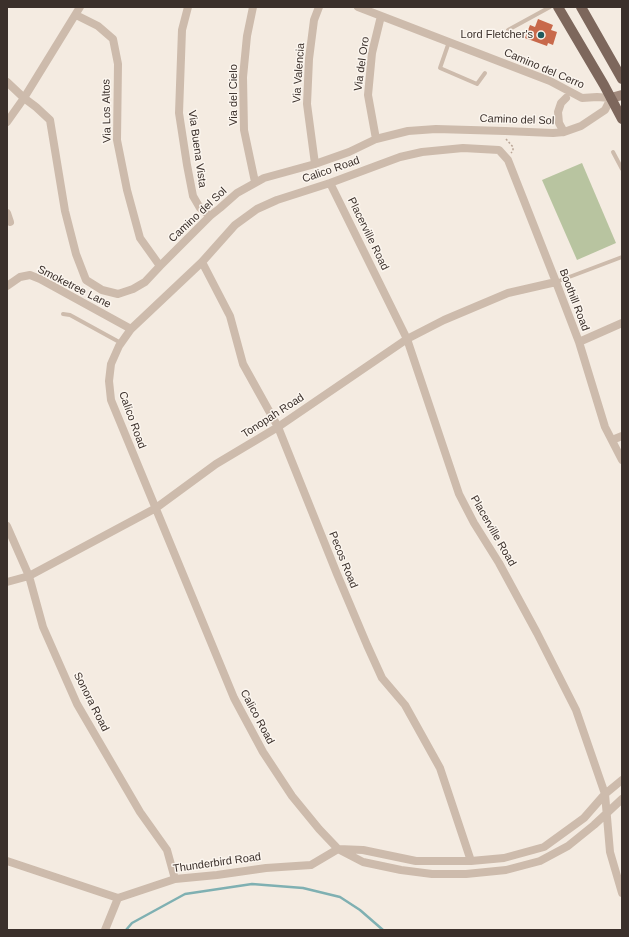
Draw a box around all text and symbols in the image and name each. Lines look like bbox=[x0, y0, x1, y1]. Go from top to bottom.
place label: Lord Fletcher's bbox=[461, 28, 533, 42]
marker: Lord Fletcher's bbox=[536, 30, 546, 40]
street label: Via del Oro bbox=[352, 36, 372, 92]
street label: Via Valencia bbox=[290, 43, 308, 103]
street label: Camino del Cerro bbox=[502, 46, 586, 92]
street label: Via del Cielo bbox=[227, 64, 241, 126]
street label: Via Los Altos bbox=[100, 79, 114, 143]
street label: Via Buena Vista bbox=[185, 110, 209, 188]
street label: Camino del Sol bbox=[479, 112, 555, 128]
street label: Calico Road bbox=[301, 154, 361, 186]
street label: Camino del Sol bbox=[166, 185, 230, 245]
street label: Placerville Road bbox=[345, 195, 391, 273]
street label: Smoketree Lane bbox=[35, 263, 113, 311]
street label: Boothill Road bbox=[556, 267, 592, 333]
street label: Calico Road bbox=[116, 390, 148, 450]
street label: Tonopah Road bbox=[239, 391, 307, 441]
street label: Placerville Road bbox=[467, 493, 519, 569]
street label: Pecos Road bbox=[326, 530, 360, 590]
street label: Sonora Road bbox=[70, 670, 112, 734]
street label: Calico Road bbox=[237, 687, 277, 747]
street label: Thunderbird Road bbox=[172, 850, 262, 876]

